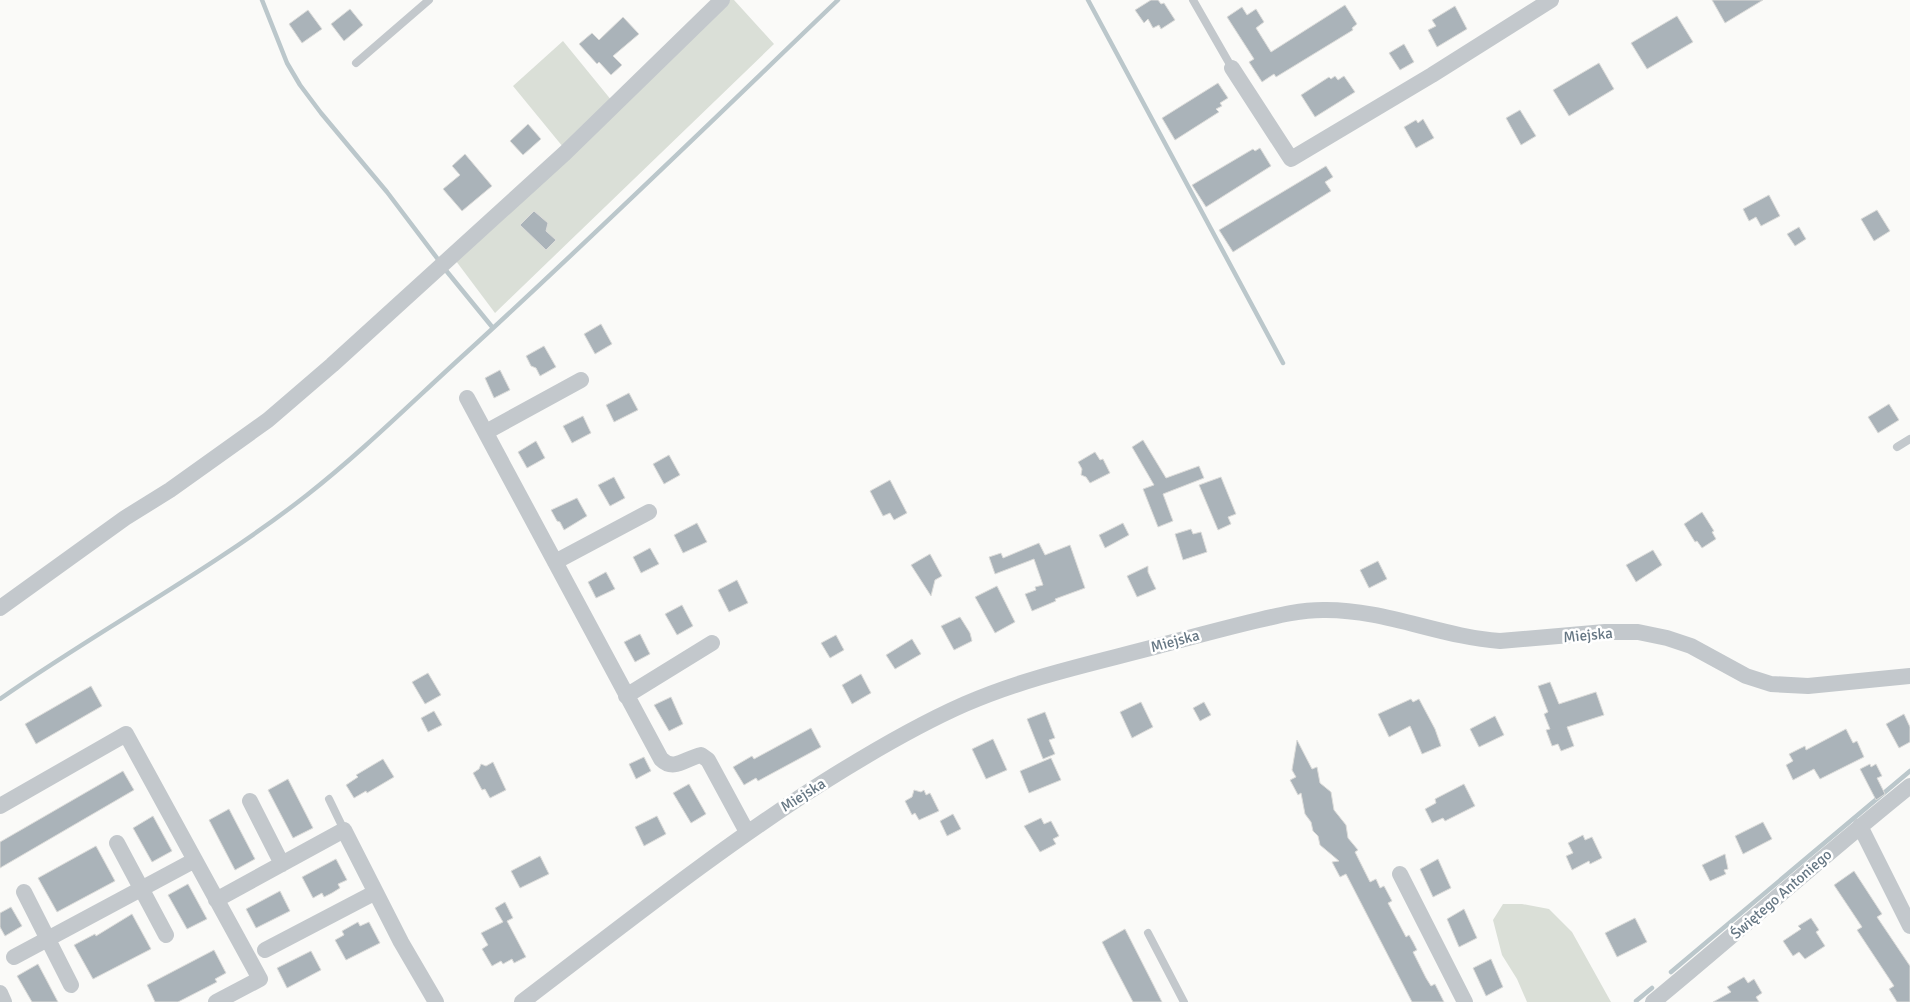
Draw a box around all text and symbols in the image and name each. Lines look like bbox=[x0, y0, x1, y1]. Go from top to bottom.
street label: Miejska bbox=[1563, 624, 1613, 646]
street label: Miejska bbox=[1149, 626, 1201, 656]
street label: Miejska bbox=[777, 774, 829, 816]
street label: Świętego Antoniego bbox=[1726, 844, 1835, 943]

